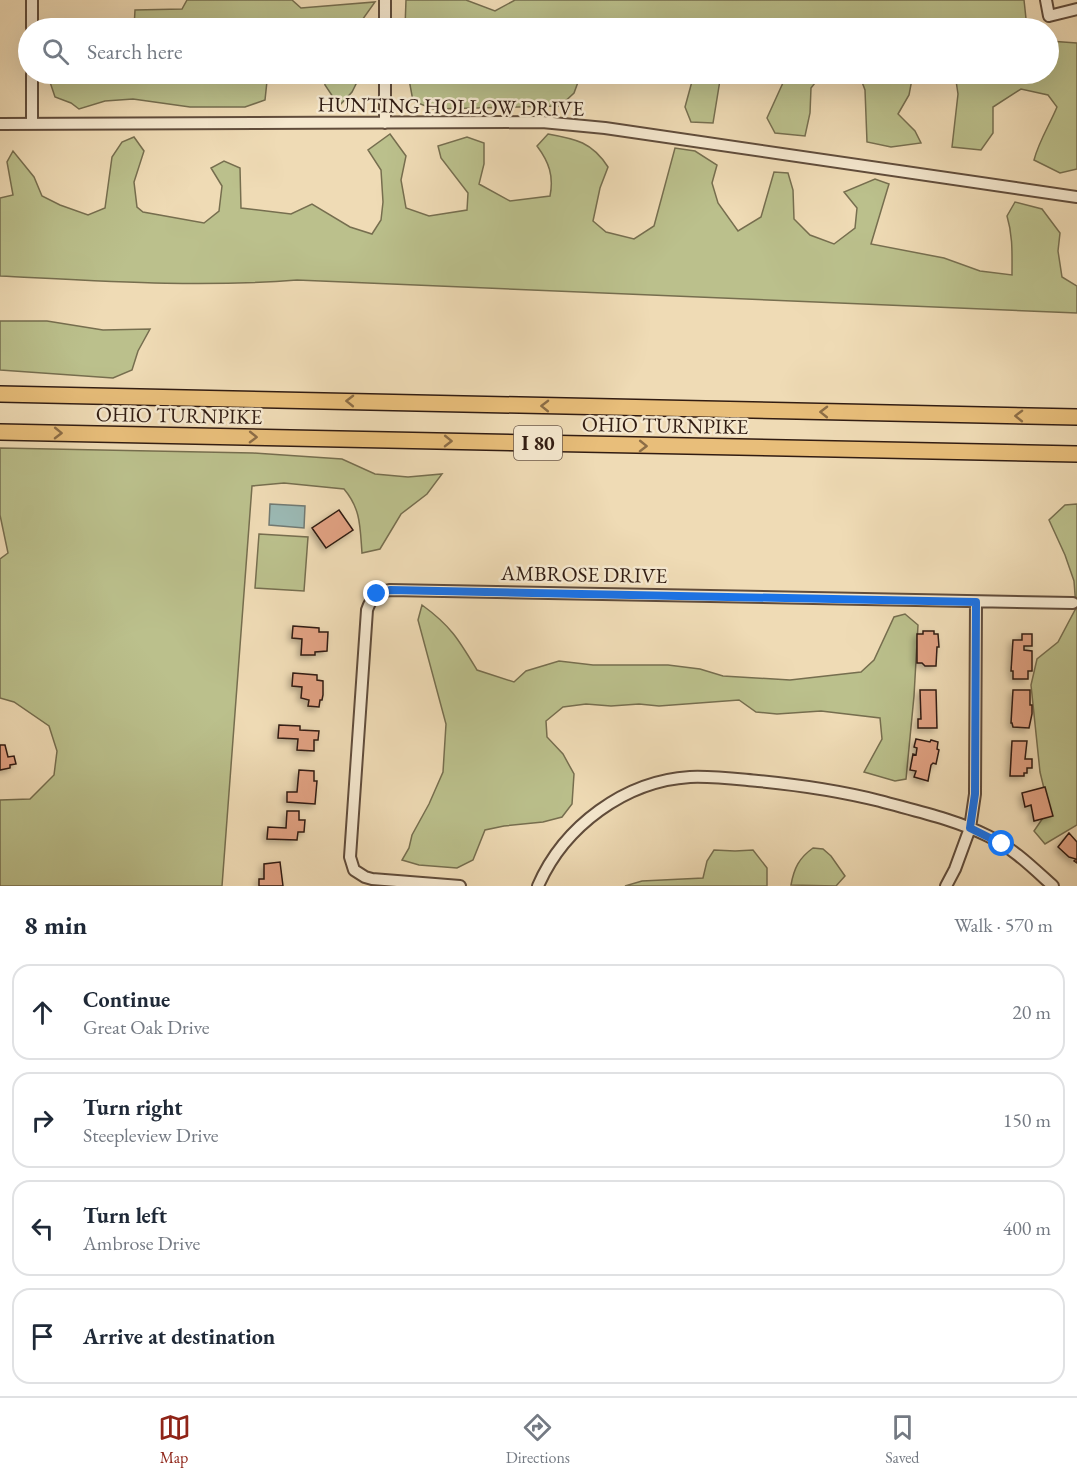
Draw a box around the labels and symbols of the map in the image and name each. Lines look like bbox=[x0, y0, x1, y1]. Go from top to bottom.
street label: HUNTING HOLLOW DRIVE bbox=[317, 90, 585, 122]
one-way arrow bbox=[345, 395, 354, 408]
one-way arrow bbox=[540, 399, 549, 412]
street label: OHIO TURNPIKE bbox=[96, 400, 263, 430]
one-way arrow bbox=[819, 405, 828, 418]
one-way arrow bbox=[1014, 409, 1023, 422]
street label: OHIO TURNPIKE bbox=[582, 410, 749, 440]
road number: I 80 bbox=[514, 426, 562, 460]
one-way arrow bbox=[54, 427, 63, 439]
one-way arrow bbox=[249, 431, 258, 443]
one-way arrow bbox=[444, 435, 453, 448]
one-way arrow bbox=[639, 439, 648, 452]
street label: AMBROSE DRIVE bbox=[500, 559, 668, 589]
route end bbox=[363, 580, 389, 606]
route start bbox=[988, 830, 1014, 856]

